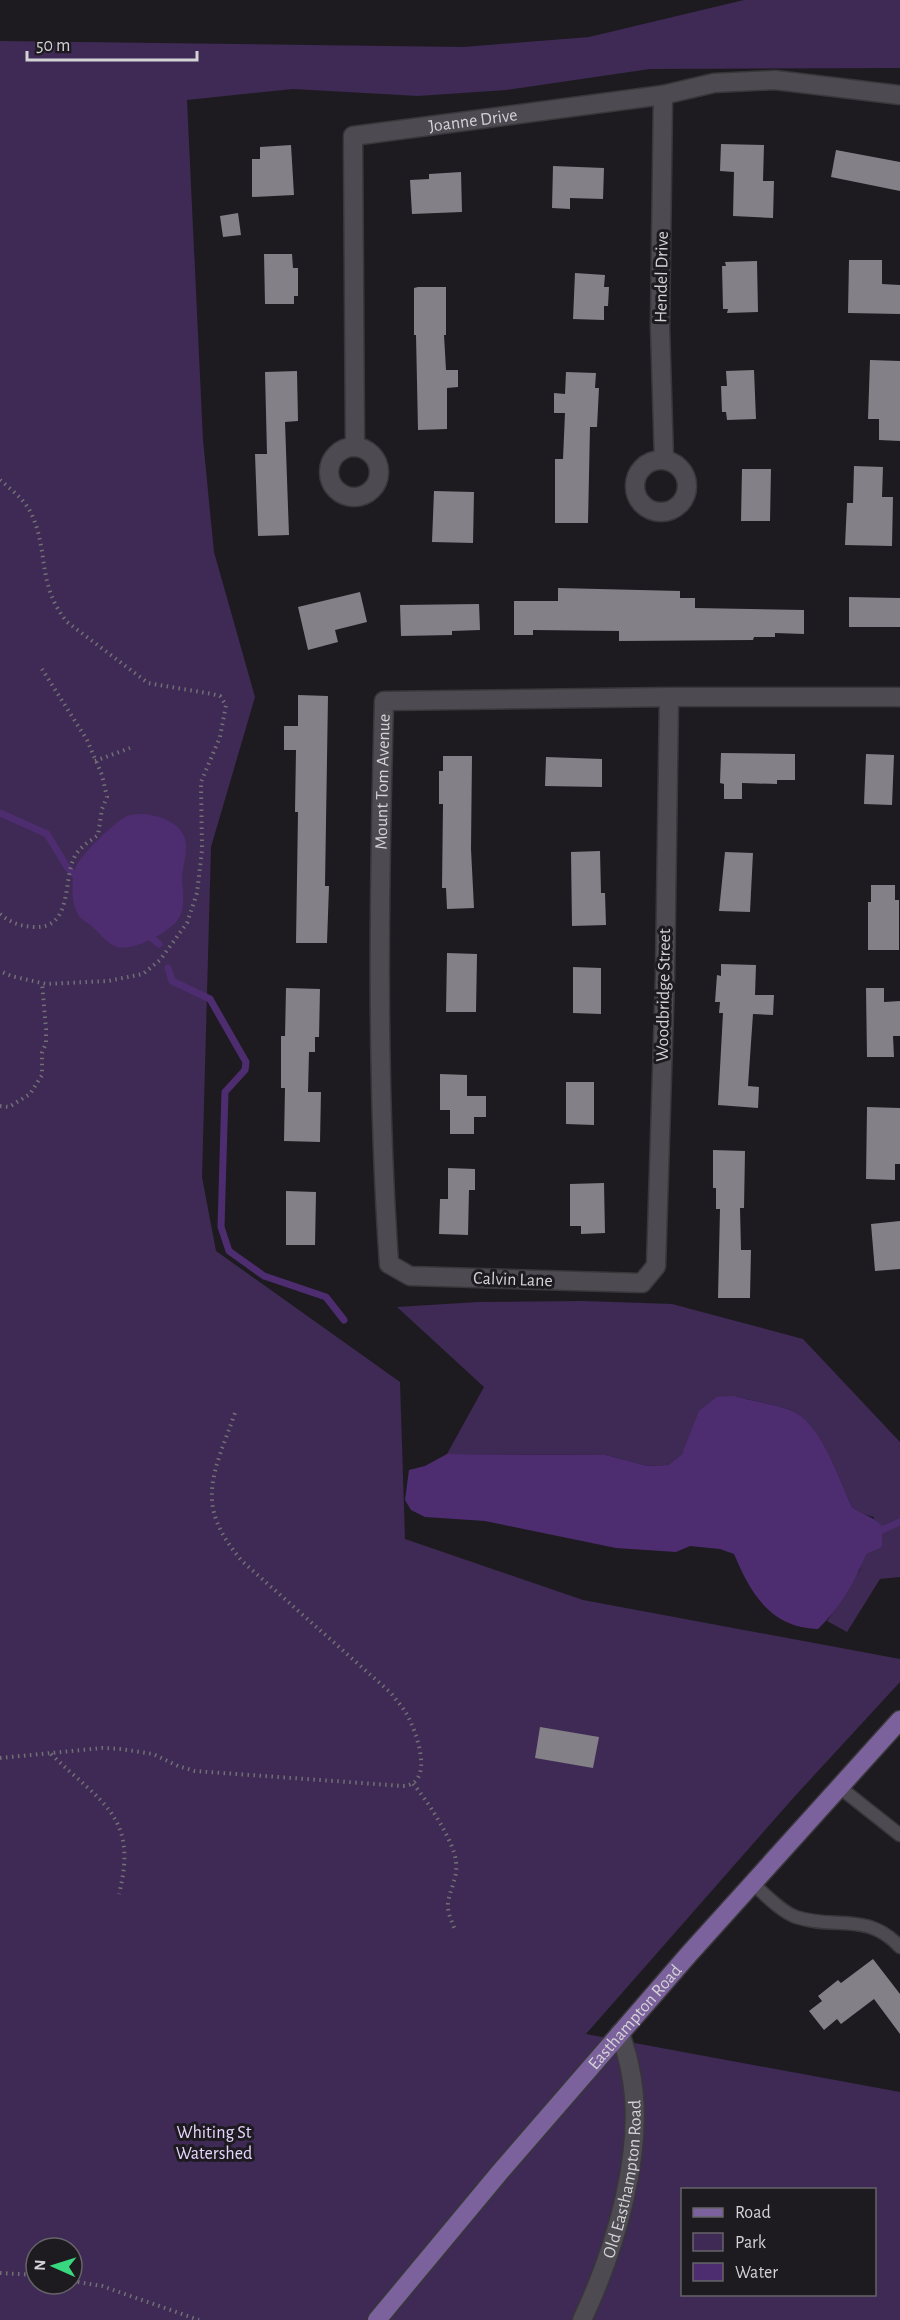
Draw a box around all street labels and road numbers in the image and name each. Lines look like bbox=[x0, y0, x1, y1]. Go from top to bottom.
street label: Joanne Drive bbox=[428, 106, 519, 136]
street label: Hendel Drive bbox=[652, 231, 672, 323]
street label: Mount Tom Avenue bbox=[373, 714, 394, 850]
street label: Woodbridge Street bbox=[654, 928, 674, 1062]
street label: Calvin Lane bbox=[473, 1270, 553, 1290]
street label: Easthampton Road bbox=[585, 1961, 686, 2073]
street label: Old Easthampton Road bbox=[600, 2099, 645, 2261]

